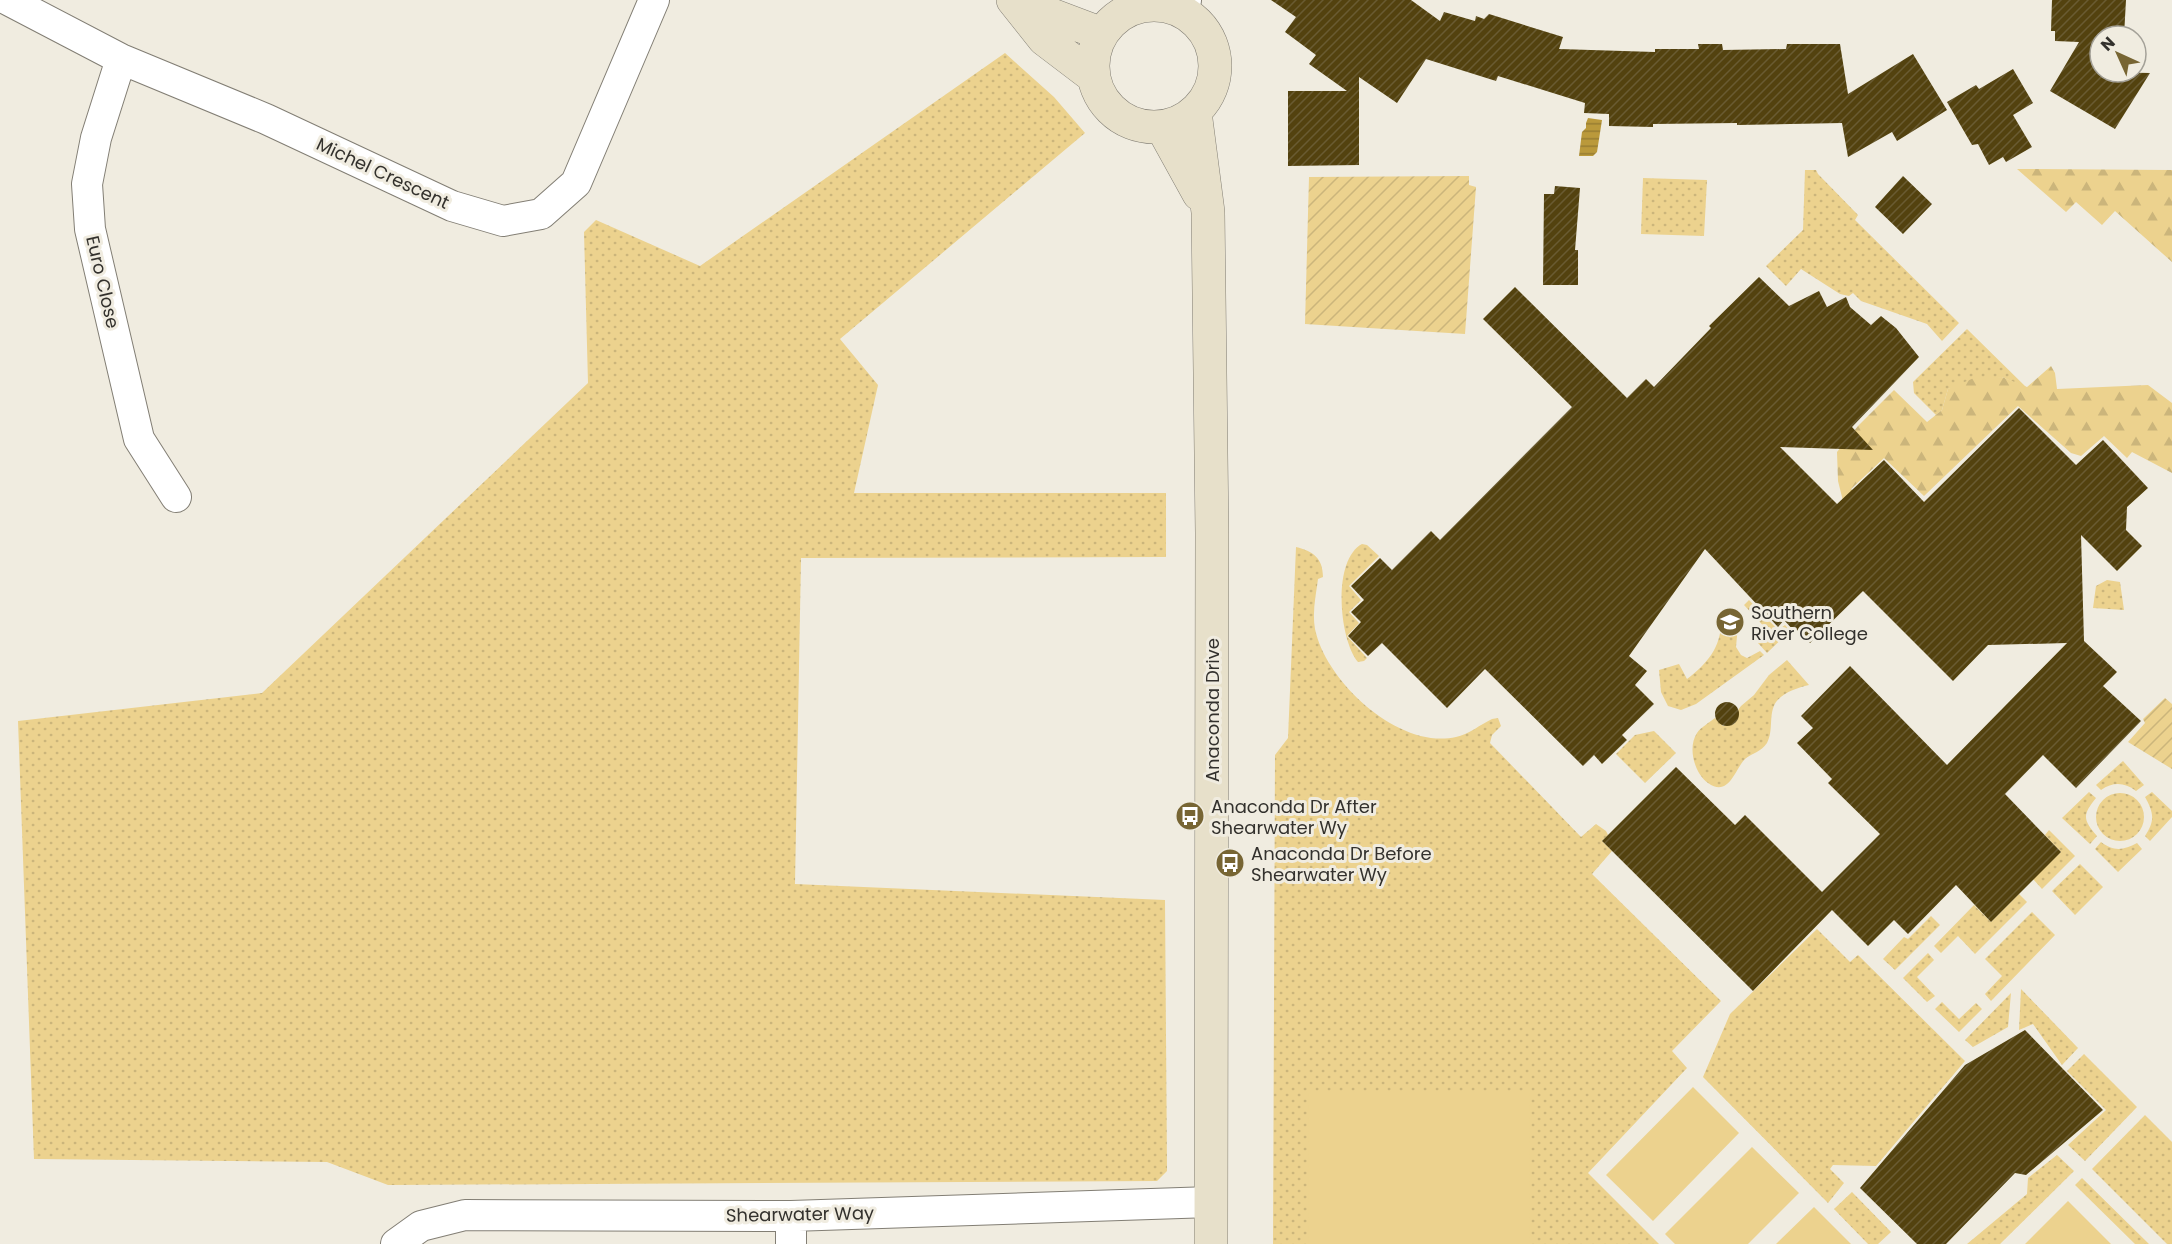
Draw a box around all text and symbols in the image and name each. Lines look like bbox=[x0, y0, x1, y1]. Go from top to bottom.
north arrow bbox=[2088, 24, 2148, 84]
text: N bbox=[2095, 31, 2120, 56]
street label: Michel Crescent bbox=[312, 131, 454, 215]
street label: Euro Close bbox=[80, 233, 126, 331]
place label: Southern River College bbox=[1751, 600, 1868, 646]
school or university icon: Southern River College bbox=[1714, 606, 1746, 638]
street label: Anaconda Drive bbox=[1200, 638, 1225, 782]
place label: Anaconda Dr After Shearwater Wy bbox=[1211, 794, 1377, 840]
bus stop icon: Anaconda Dr After Shearwater Wy bbox=[1174, 800, 1206, 832]
place label: Anaconda Dr Before Shearwater Wy bbox=[1251, 841, 1432, 887]
bus stop icon: Anaconda Dr Before Shearwater Wy bbox=[1214, 847, 1246, 879]
street label: Shearwater Way bbox=[726, 1200, 874, 1228]

